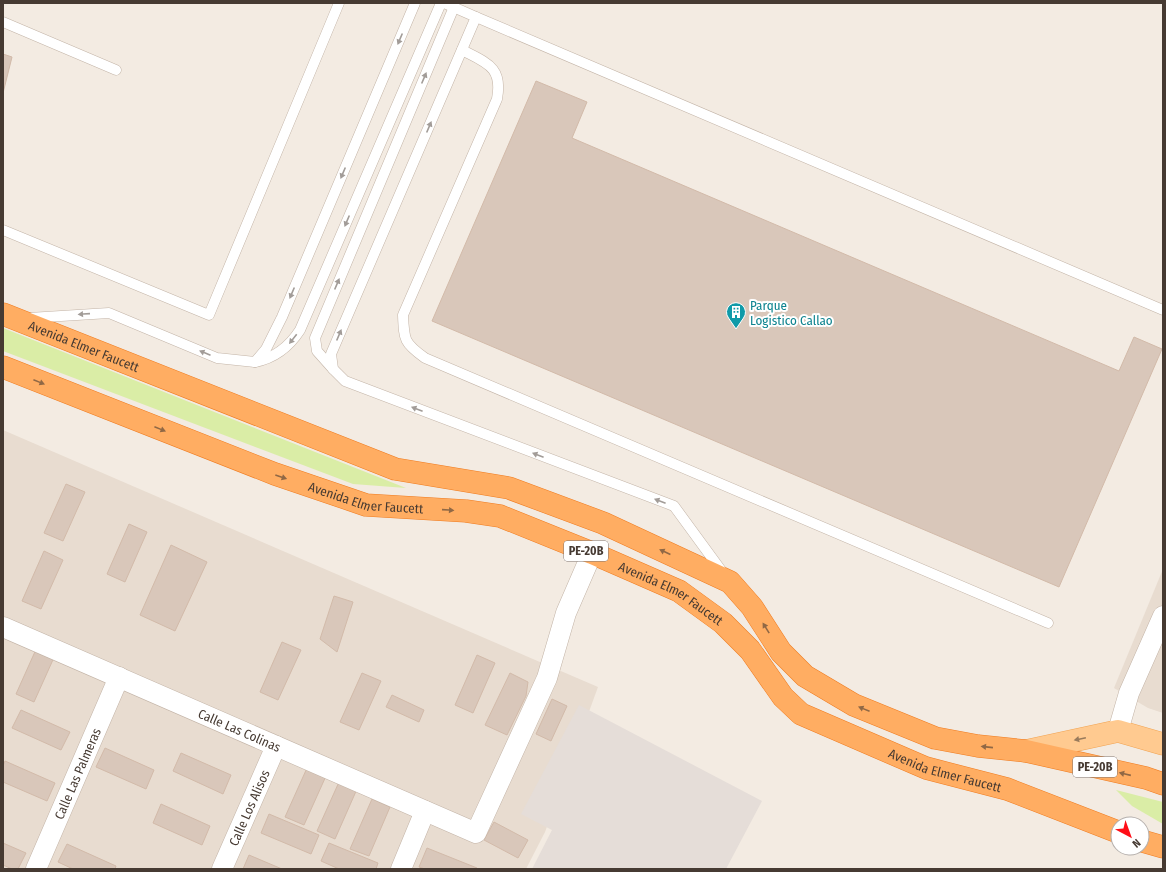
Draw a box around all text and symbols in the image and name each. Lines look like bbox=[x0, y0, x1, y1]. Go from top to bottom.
one-way arrow bbox=[396, 33, 402, 45]
one-way arrow bbox=[422, 71, 428, 83]
one-way arrow bbox=[426, 121, 432, 132]
one-way arrow bbox=[339, 168, 345, 180]
one-way arrow bbox=[344, 215, 350, 226]
one-way arrow bbox=[334, 279, 340, 290]
one-way arrow bbox=[289, 288, 295, 299]
place label: Parque Logistico Callao bbox=[750, 298, 833, 328]
building icon: Parque Logistico Callao bbox=[725, 301, 747, 329]
one-way arrow bbox=[78, 311, 90, 318]
street label: Avenida Elmer Faucett bbox=[27, 317, 142, 375]
one-way arrow bbox=[336, 329, 342, 340]
one-way arrow bbox=[289, 333, 297, 344]
one-way arrow bbox=[200, 350, 211, 356]
one-way arrow bbox=[34, 379, 46, 385]
one-way arrow bbox=[410, 405, 422, 411]
one-way arrow bbox=[155, 427, 167, 433]
one-way arrow bbox=[532, 451, 544, 457]
one-way arrow bbox=[276, 474, 288, 480]
street label: Avenida Elmer Faucett bbox=[307, 479, 424, 516]
one-way arrow bbox=[653, 498, 665, 504]
one-way arrow bbox=[442, 506, 454, 513]
road number: PE-20B bbox=[564, 541, 608, 561]
one-way arrow bbox=[658, 548, 670, 554]
street label: Avenida Elmer Faucett bbox=[617, 558, 727, 628]
one-way arrow bbox=[762, 622, 769, 634]
one-way arrow bbox=[857, 705, 869, 711]
street label: Calle Las Colinas bbox=[196, 706, 283, 755]
street label: Calle Las Palmeras bbox=[51, 725, 104, 821]
one-way arrow bbox=[1074, 737, 1086, 743]
one-way arrow bbox=[981, 744, 993, 750]
street label: Avenida Elmer Faucett bbox=[887, 745, 1004, 795]
road number: PE-20B bbox=[1073, 757, 1117, 777]
street label: Calle Los Alisos bbox=[226, 767, 272, 848]
one-way arrow bbox=[1119, 770, 1132, 776]
north arrow bbox=[1110, 816, 1150, 856]
text: N bbox=[1129, 836, 1143, 850]

